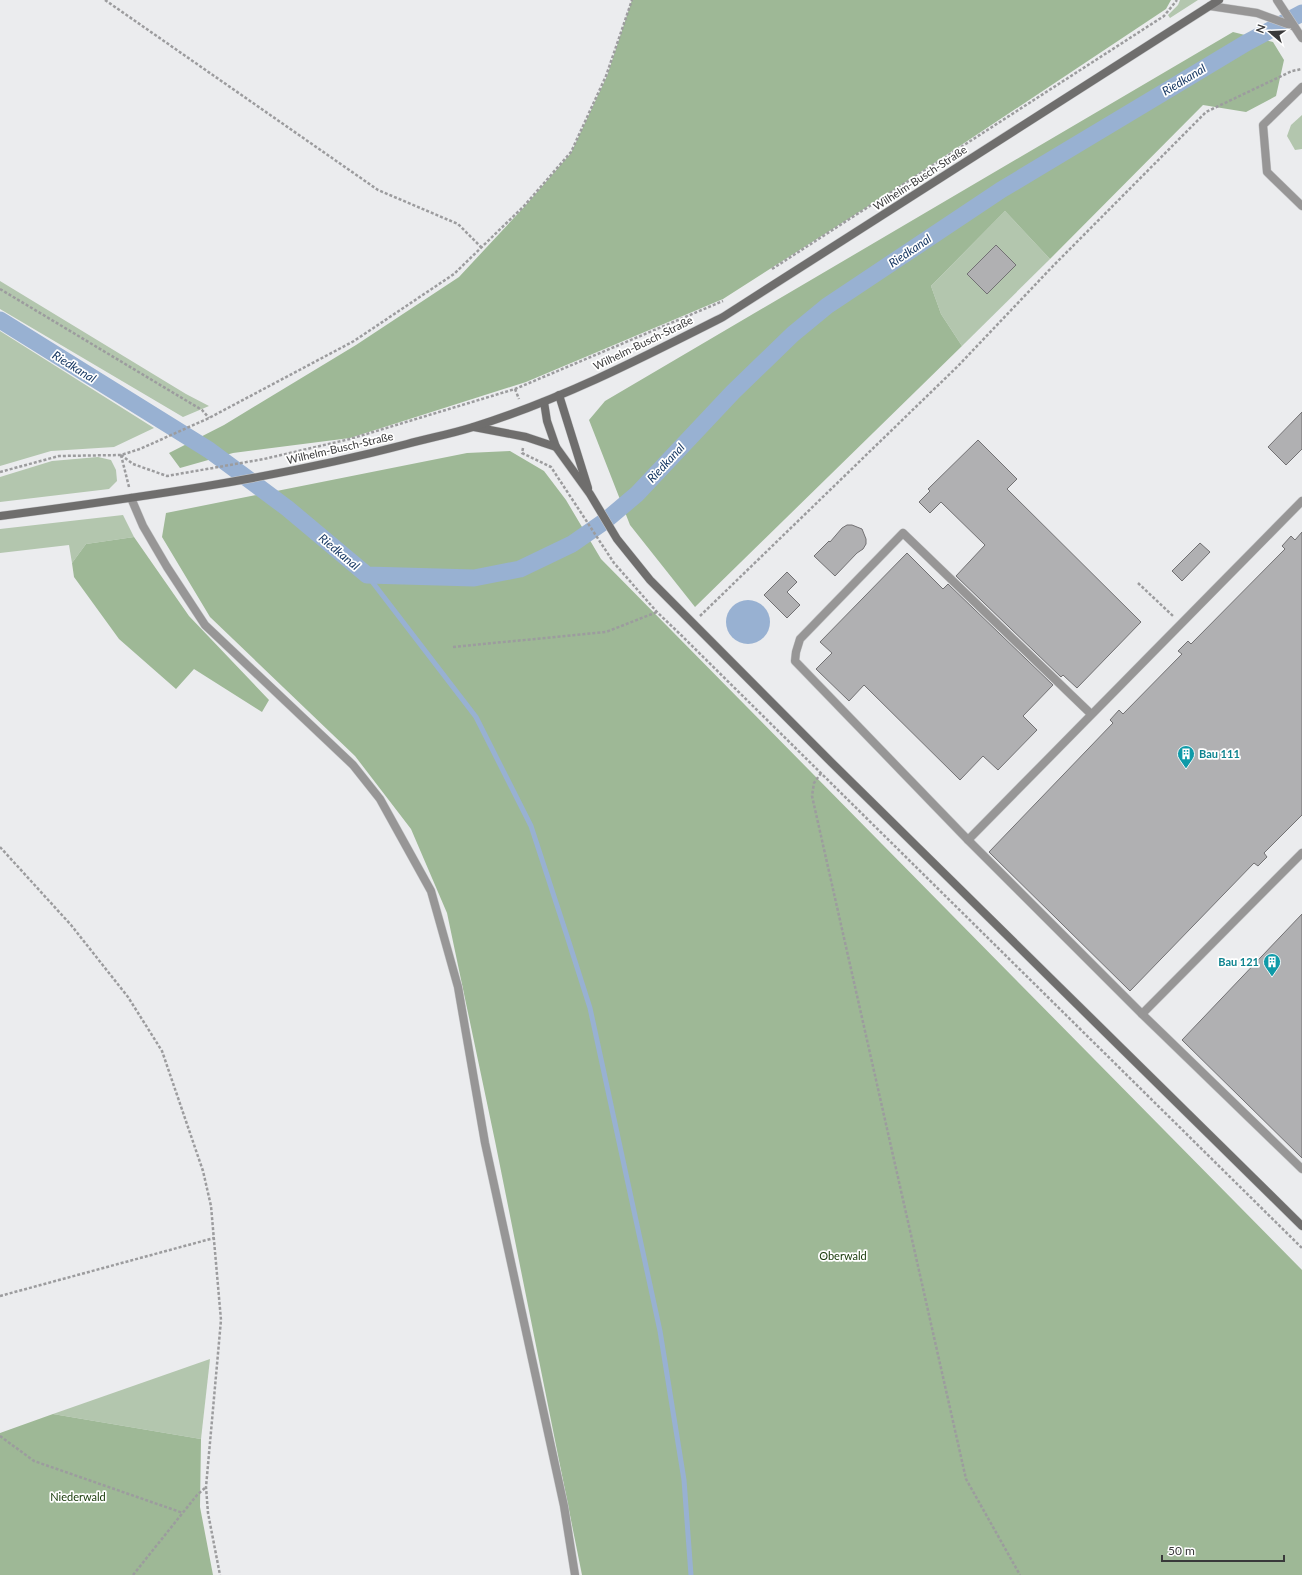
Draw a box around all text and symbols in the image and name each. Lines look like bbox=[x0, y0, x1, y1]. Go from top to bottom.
north arrow bbox=[1250, 12, 1290, 52]
text: N bbox=[1253, 22, 1268, 35]
water label: Riedkanal bbox=[1159, 60, 1209, 98]
street label: Wilhelm-Busch-Straße bbox=[871, 142, 969, 213]
water label: Riedkanal bbox=[885, 231, 934, 270]
street label: Wilhelm-Busch-Straße bbox=[591, 313, 695, 372]
water label: Riedkanal bbox=[50, 347, 99, 386]
street label: Wilhelm-Busch-Straße bbox=[285, 429, 395, 466]
water label: Riedkanal bbox=[644, 440, 688, 486]
water label: Riedkanal bbox=[316, 530, 363, 573]
building icon: Bau 111 bbox=[1176, 744, 1196, 769]
place label: Bau 111 bbox=[1199, 747, 1240, 760]
building icon: Bau 121 bbox=[1262, 952, 1282, 977]
place label: Bau 121 bbox=[1218, 955, 1259, 968]
park label: Oberwald bbox=[819, 1249, 867, 1262]
park label: Niederwald bbox=[50, 1490, 106, 1503]
scale bar bbox=[1162, 1537, 1284, 1563]
text: 50 m bbox=[1168, 1543, 1195, 1558]

